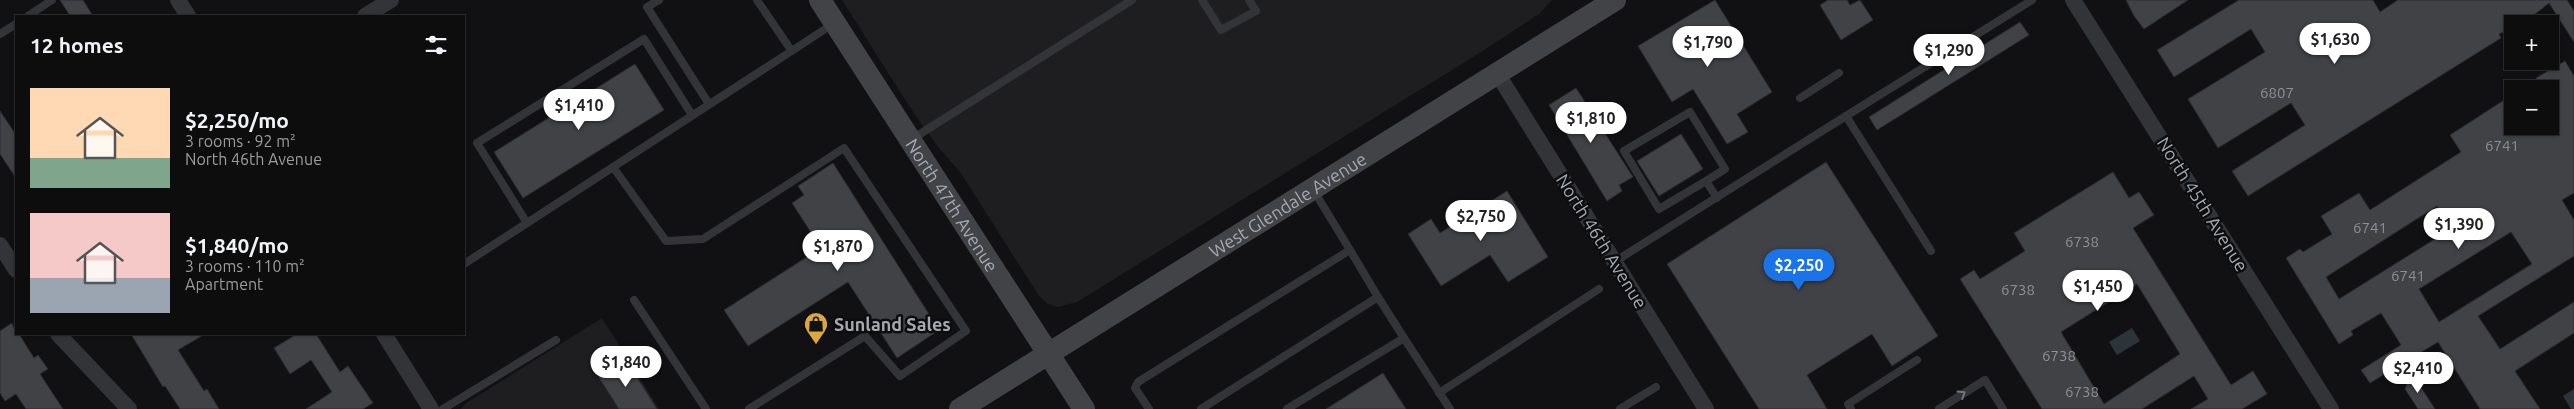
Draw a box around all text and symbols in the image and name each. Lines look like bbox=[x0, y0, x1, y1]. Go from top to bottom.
map controls bbox=[2504, 15, 2559, 135]
button: + bbox=[2504, 15, 2559, 70]
pin: $1,630 bbox=[2294, 22, 2376, 65]
pin: $1,790 bbox=[1667, 26, 1749, 68]
text: $1,630 bbox=[2310, 30, 2360, 48]
icon: filters bbox=[422, 31, 450, 59]
text: 12 homes bbox=[30, 33, 124, 57]
text: $1,790 bbox=[1683, 33, 1733, 51]
pin: $1,290 bbox=[1908, 34, 1990, 76]
text: $1,290 bbox=[1924, 41, 1974, 59]
button: − bbox=[2504, 80, 2559, 135]
house number: 6807 bbox=[2260, 84, 2294, 101]
pin: $1,410 bbox=[538, 88, 620, 131]
text: $1,410 bbox=[554, 96, 604, 114]
pin: $1,810 bbox=[1550, 102, 1632, 144]
icon: home bbox=[70, 108, 130, 168]
text: $2,250/mo bbox=[185, 108, 289, 132]
text: $1,810 bbox=[1566, 109, 1616, 127]
text: 3 rooms · 92 m² bbox=[185, 132, 296, 150]
street label: North 45th Avenue bbox=[2154, 133, 2252, 275]
street label: North 47th Avenue bbox=[902, 135, 1003, 275]
house number: 6741 bbox=[2485, 137, 2519, 154]
street label: West Glendale Avenue bbox=[1205, 148, 1370, 261]
text: North 46th Avenue bbox=[185, 150, 322, 168]
street label: North 46th Avenue bbox=[1553, 170, 1651, 312]
pin: $2,750 bbox=[1440, 200, 1522, 242]
text: $2,750 bbox=[1456, 207, 1506, 225]
pin: $1,390 bbox=[2418, 208, 2500, 250]
text: $1,390 bbox=[2434, 215, 2484, 233]
house number: 6741 bbox=[2353, 219, 2387, 236]
pin: $1,870 bbox=[797, 230, 879, 272]
icon: home bbox=[70, 233, 130, 293]
text: $1,840/mo bbox=[185, 233, 289, 257]
house number: 6738 bbox=[2065, 233, 2099, 250]
text: $1,870 bbox=[813, 237, 863, 255]
pin: $2,250 bbox=[1758, 248, 1840, 291]
text: $2,250 bbox=[1774, 256, 1824, 274]
text: 3 rooms · 110 m² bbox=[185, 257, 305, 275]
house number: 6741 bbox=[2391, 267, 2425, 284]
pin: $1,450 bbox=[2057, 270, 2139, 312]
text: Apartment bbox=[185, 275, 263, 293]
text: $1,450 bbox=[2073, 277, 2123, 295]
house number: 6738 bbox=[2001, 281, 2035, 298]
shop icon: Sunland Sales bbox=[803, 311, 829, 345]
place label: Sunland Sales bbox=[834, 314, 951, 334]
pin: $1,840 bbox=[585, 346, 667, 388]
house number: 6738 bbox=[2042, 347, 2076, 364]
pin: $2,410 bbox=[2377, 352, 2459, 394]
text: $1,840 bbox=[601, 353, 651, 371]
text: $2,410 bbox=[2393, 359, 2443, 377]
house number: 6738 bbox=[2065, 383, 2099, 400]
one-way arrow bbox=[1956, 391, 1965, 401]

